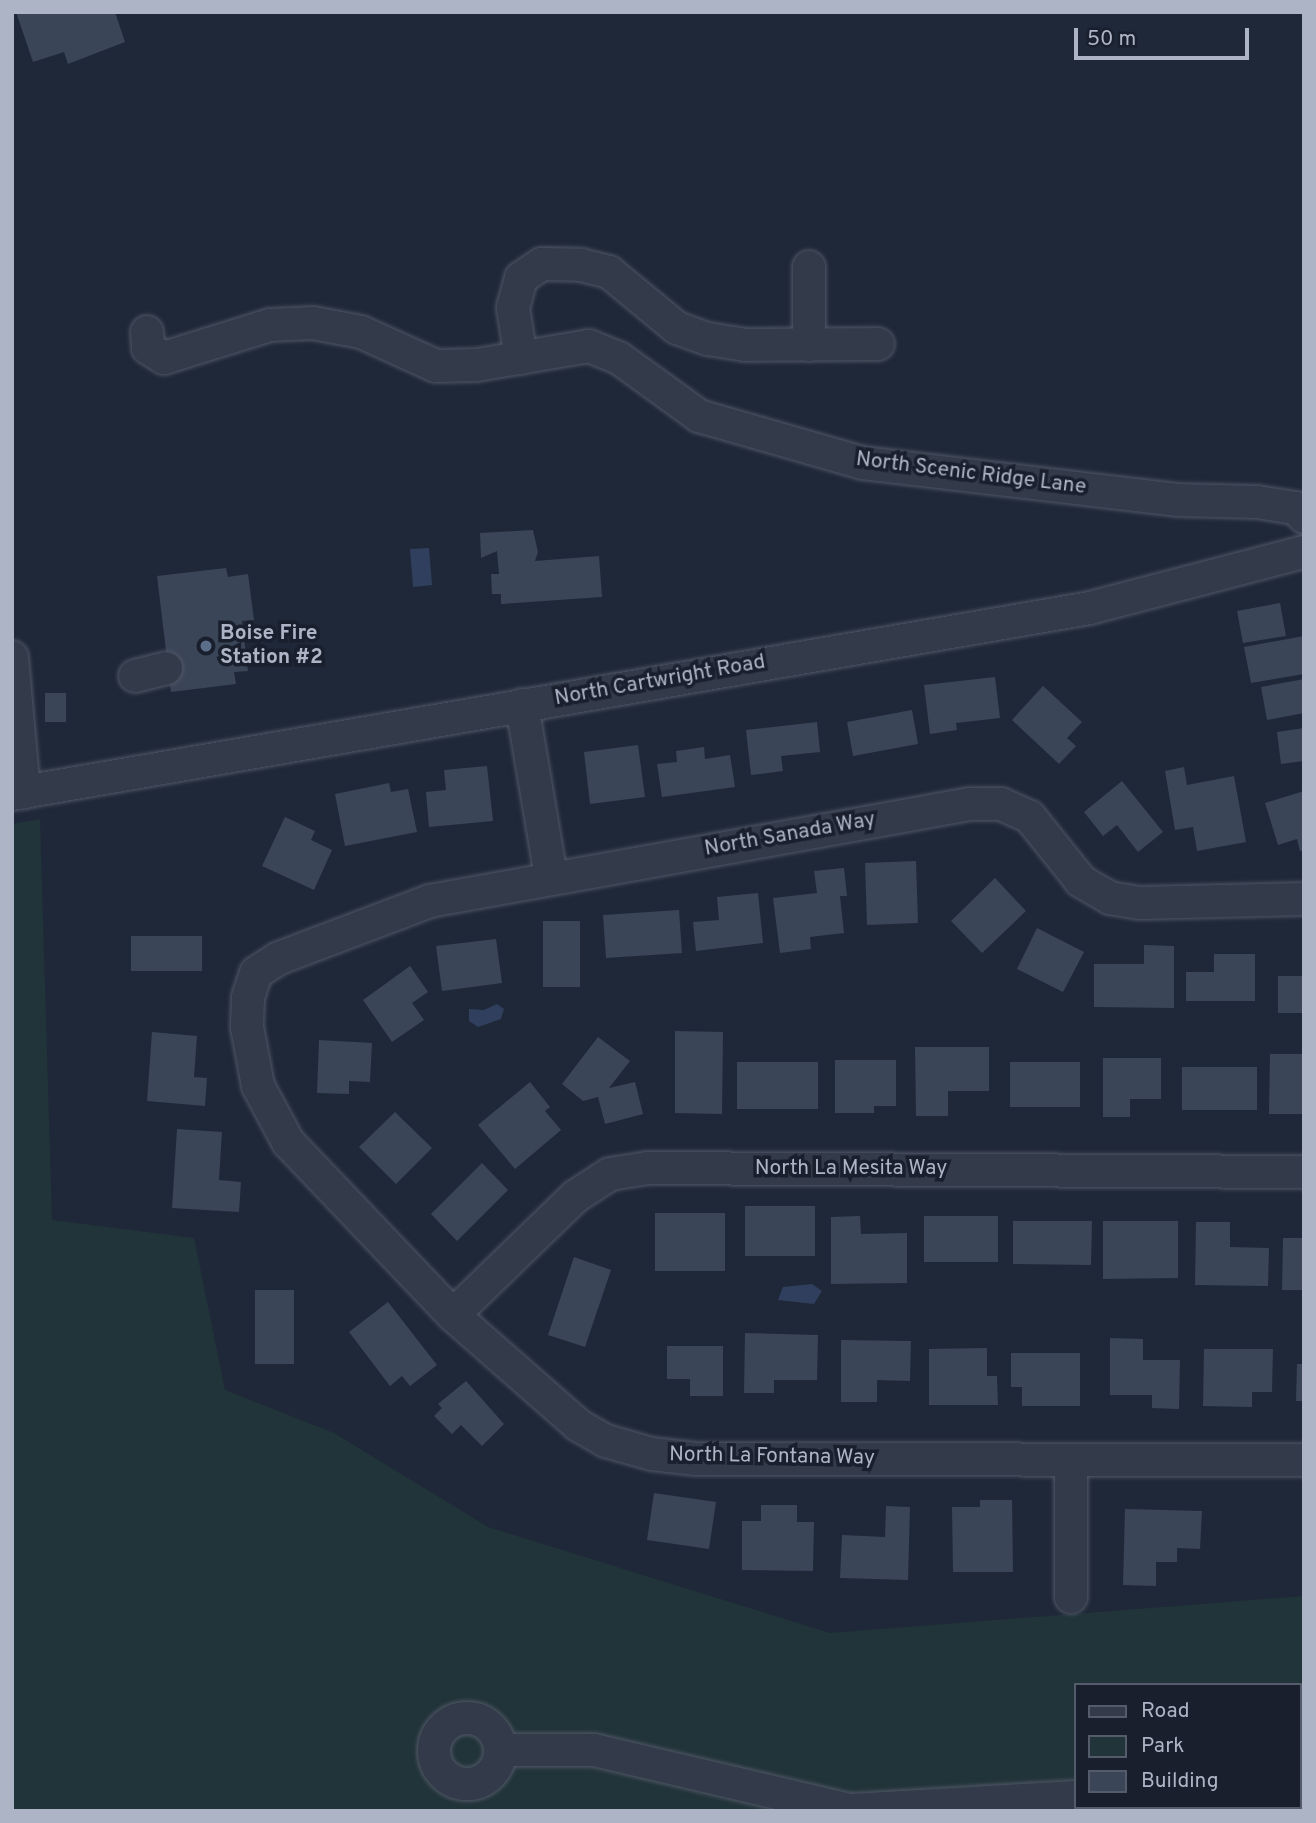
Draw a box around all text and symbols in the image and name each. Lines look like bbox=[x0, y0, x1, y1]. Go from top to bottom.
scale bar bbox=[1078, 14, 1253, 58]
text: 50 m bbox=[1087, 26, 1136, 53]
street label: North Scenic Ridge Lane bbox=[854, 447, 1088, 501]
place label: Boise Fire Station #2 bbox=[220, 621, 323, 671]
marker: Boise Fire Station #2 bbox=[198, 638, 214, 654]
street label: North Cartwright Road bbox=[553, 650, 767, 712]
street label: North Sanada Way bbox=[702, 808, 878, 862]
street label: North La Mesita Way bbox=[754, 1156, 948, 1182]
street label: North La Fontana Way bbox=[669, 1443, 875, 1471]
legend bbox=[1074, 1683, 1302, 1809]
text: Road bbox=[1141, 1698, 1190, 1725]
text: Park bbox=[1141, 1733, 1184, 1760]
text: Building bbox=[1141, 1768, 1219, 1795]

